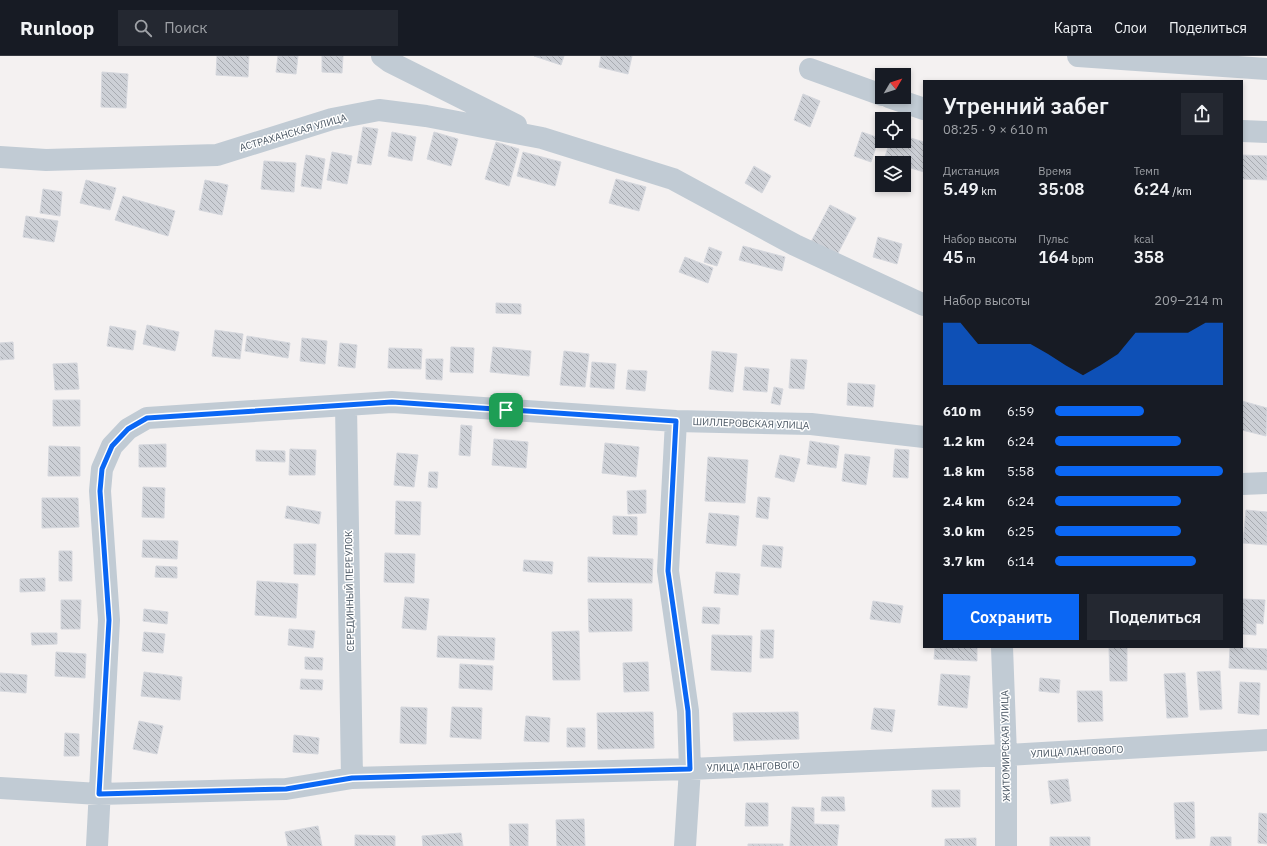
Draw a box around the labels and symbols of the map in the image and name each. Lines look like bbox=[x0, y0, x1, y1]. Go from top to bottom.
north arrow bbox=[875, 68, 911, 104]
street label: АСТРАХАНСКАЯ УЛИЦА bbox=[238, 111, 349, 154]
pin bbox=[489, 393, 523, 427]
street label: ШИЛЛЕРОВСКАЯ УЛИЦА bbox=[692, 415, 810, 432]
street label: СЕРЕДИННЫЙ ПЕРЕУЛОК bbox=[342, 530, 357, 652]
street label: ЖИТОМИРСКАЯ УЛИЦА bbox=[998, 689, 1013, 802]
street label: УЛИЦА ЛАНГОВОГО bbox=[1030, 743, 1124, 760]
street label: УЛИЦА ЛАНГОВОГО bbox=[706, 758, 800, 775]

